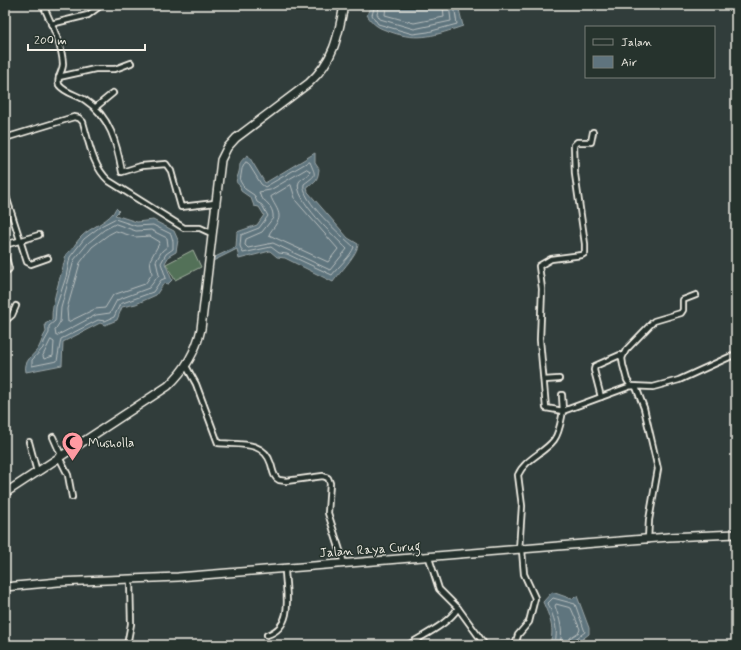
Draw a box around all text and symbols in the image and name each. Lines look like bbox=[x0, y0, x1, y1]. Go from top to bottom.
scale bar bbox=[28, 26, 145, 52]
legend bbox=[585, 26, 715, 78]
text: 200 m bbox=[34, 33, 67, 49]
text: Jalan bbox=[621, 35, 653, 51]
text: Air bbox=[621, 55, 637, 71]
mosque icon: Musholla bbox=[60, 430, 86, 463]
place label: Musholla bbox=[88, 435, 134, 452]
street label: Jalan Raya Curug bbox=[319, 538, 421, 564]

